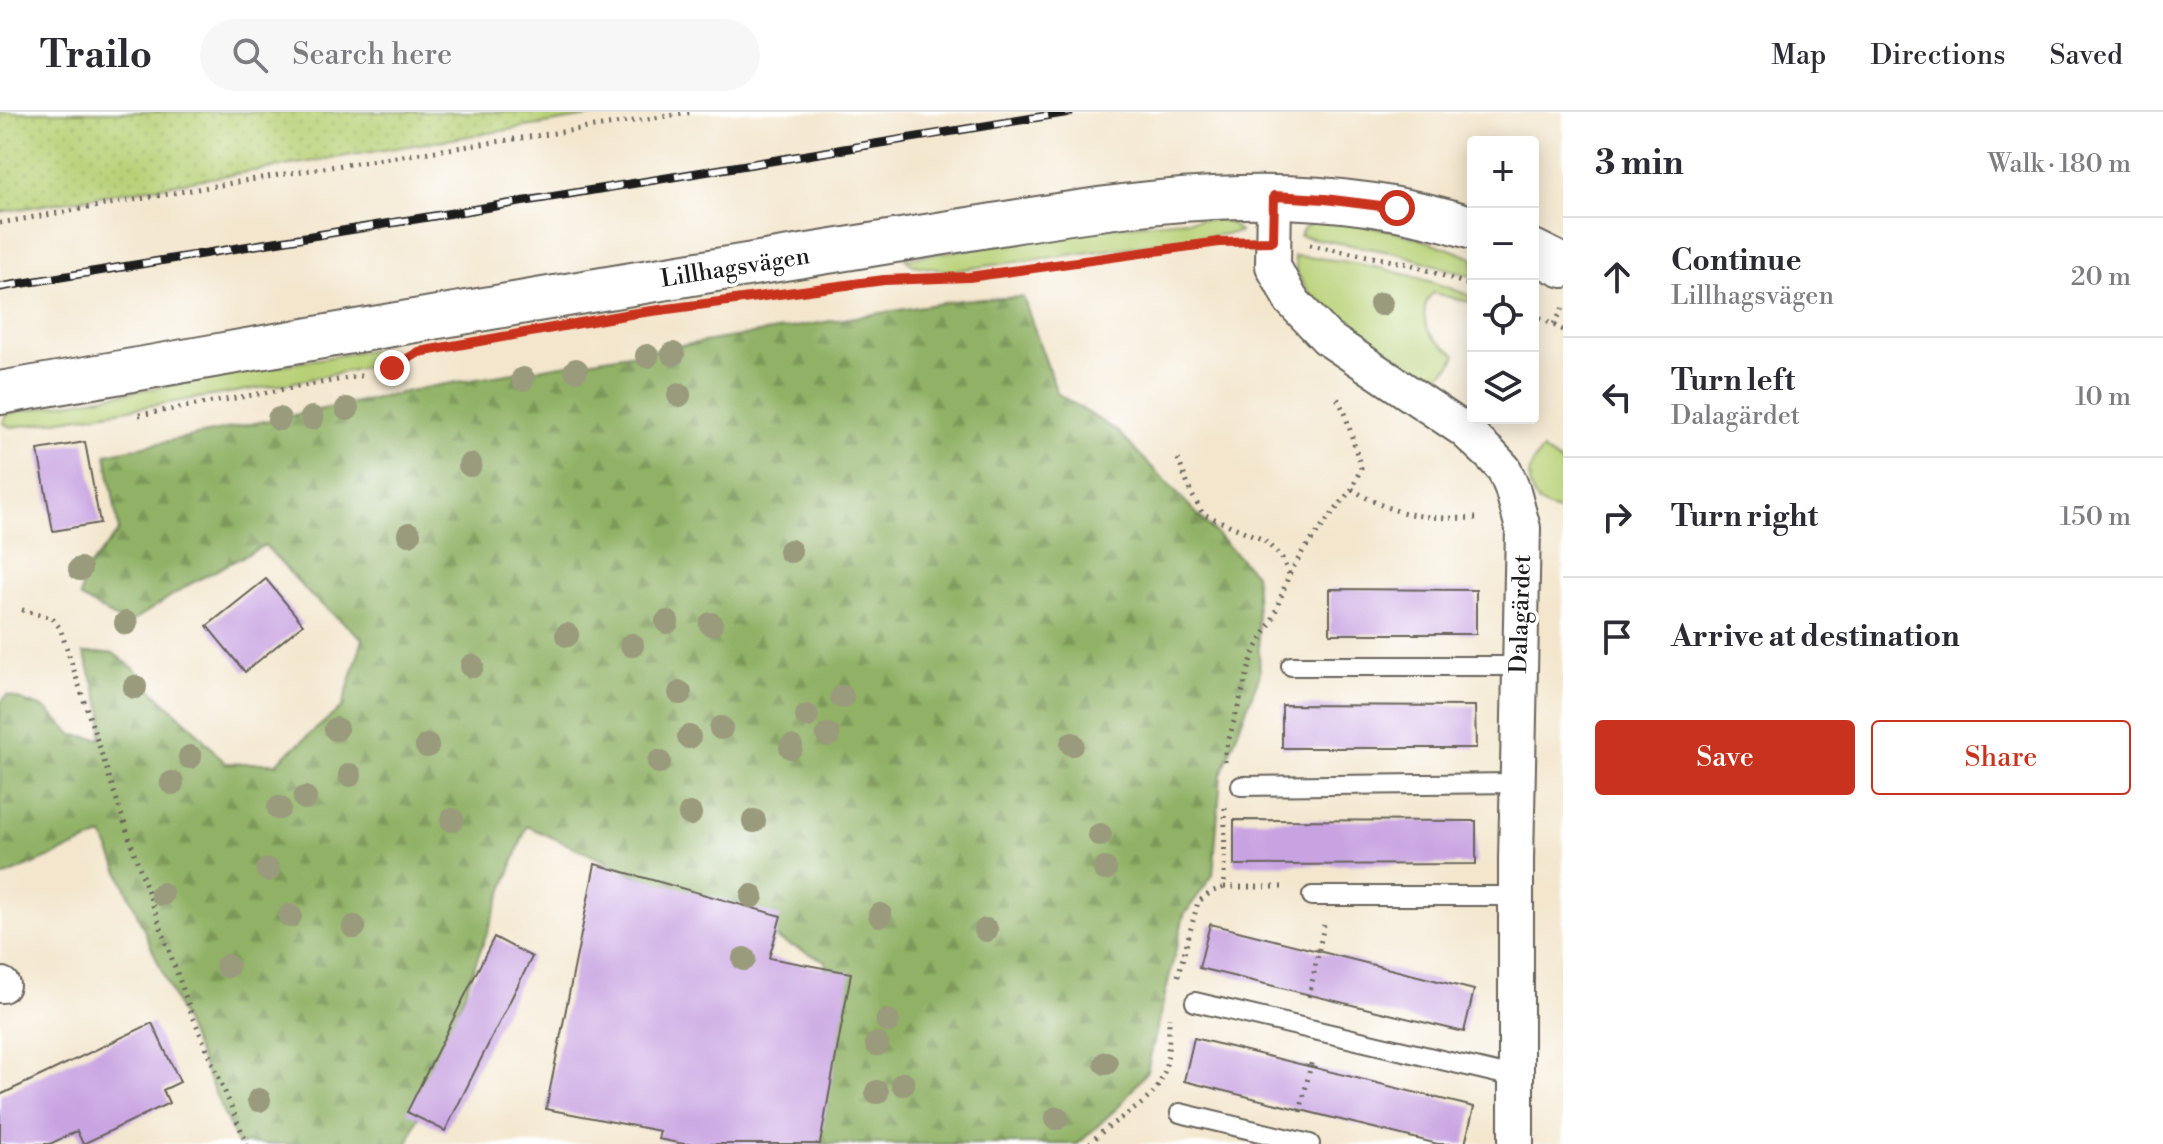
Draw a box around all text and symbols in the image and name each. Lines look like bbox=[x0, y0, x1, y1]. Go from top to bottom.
search box bbox=[200, 19, 760, 91]
text: Trailo bbox=[40, 32, 152, 79]
icon: search bbox=[228, 33, 272, 77]
text: Search here bbox=[292, 36, 452, 74]
text: Map bbox=[1771, 38, 1826, 73]
text: Directions bbox=[1870, 38, 2005, 73]
text: Saved bbox=[2049, 38, 2123, 73]
map controls bbox=[1467, 136, 1539, 424]
button: + bbox=[1467, 136, 1539, 208]
text: 3 min bbox=[1595, 143, 1684, 185]
text: Walk · 180 m bbox=[1988, 148, 2131, 180]
route start bbox=[1379, 190, 1415, 226]
button: − bbox=[1467, 208, 1539, 280]
street label: Lillhagsvägen bbox=[659, 241, 812, 295]
text: Continue bbox=[1671, 242, 1802, 280]
icon: ahead bbox=[1595, 255, 1639, 299]
text: 20 m bbox=[2071, 261, 2131, 293]
button: locate bbox=[1467, 280, 1539, 352]
text: Lillhagsvägen bbox=[1671, 280, 1834, 312]
route end bbox=[374, 350, 410, 386]
button: layers bbox=[1467, 352, 1539, 424]
text: Turn left bbox=[1671, 362, 1795, 400]
icon: left bbox=[1595, 375, 1639, 419]
text: 10 m bbox=[2075, 381, 2131, 413]
text: Dalagärdet bbox=[1671, 400, 1800, 432]
icon: right bbox=[1595, 495, 1639, 539]
text: Turn right bbox=[1671, 498, 1818, 536]
text: 150 m bbox=[2060, 501, 2131, 533]
street label: Dalagärdet bbox=[1504, 554, 1538, 674]
icon: arrive bbox=[1595, 615, 1639, 659]
text: Arrive at destination bbox=[1671, 618, 1960, 656]
button: Save bbox=[1595, 720, 1855, 795]
button: Share bbox=[1871, 720, 2131, 795]

